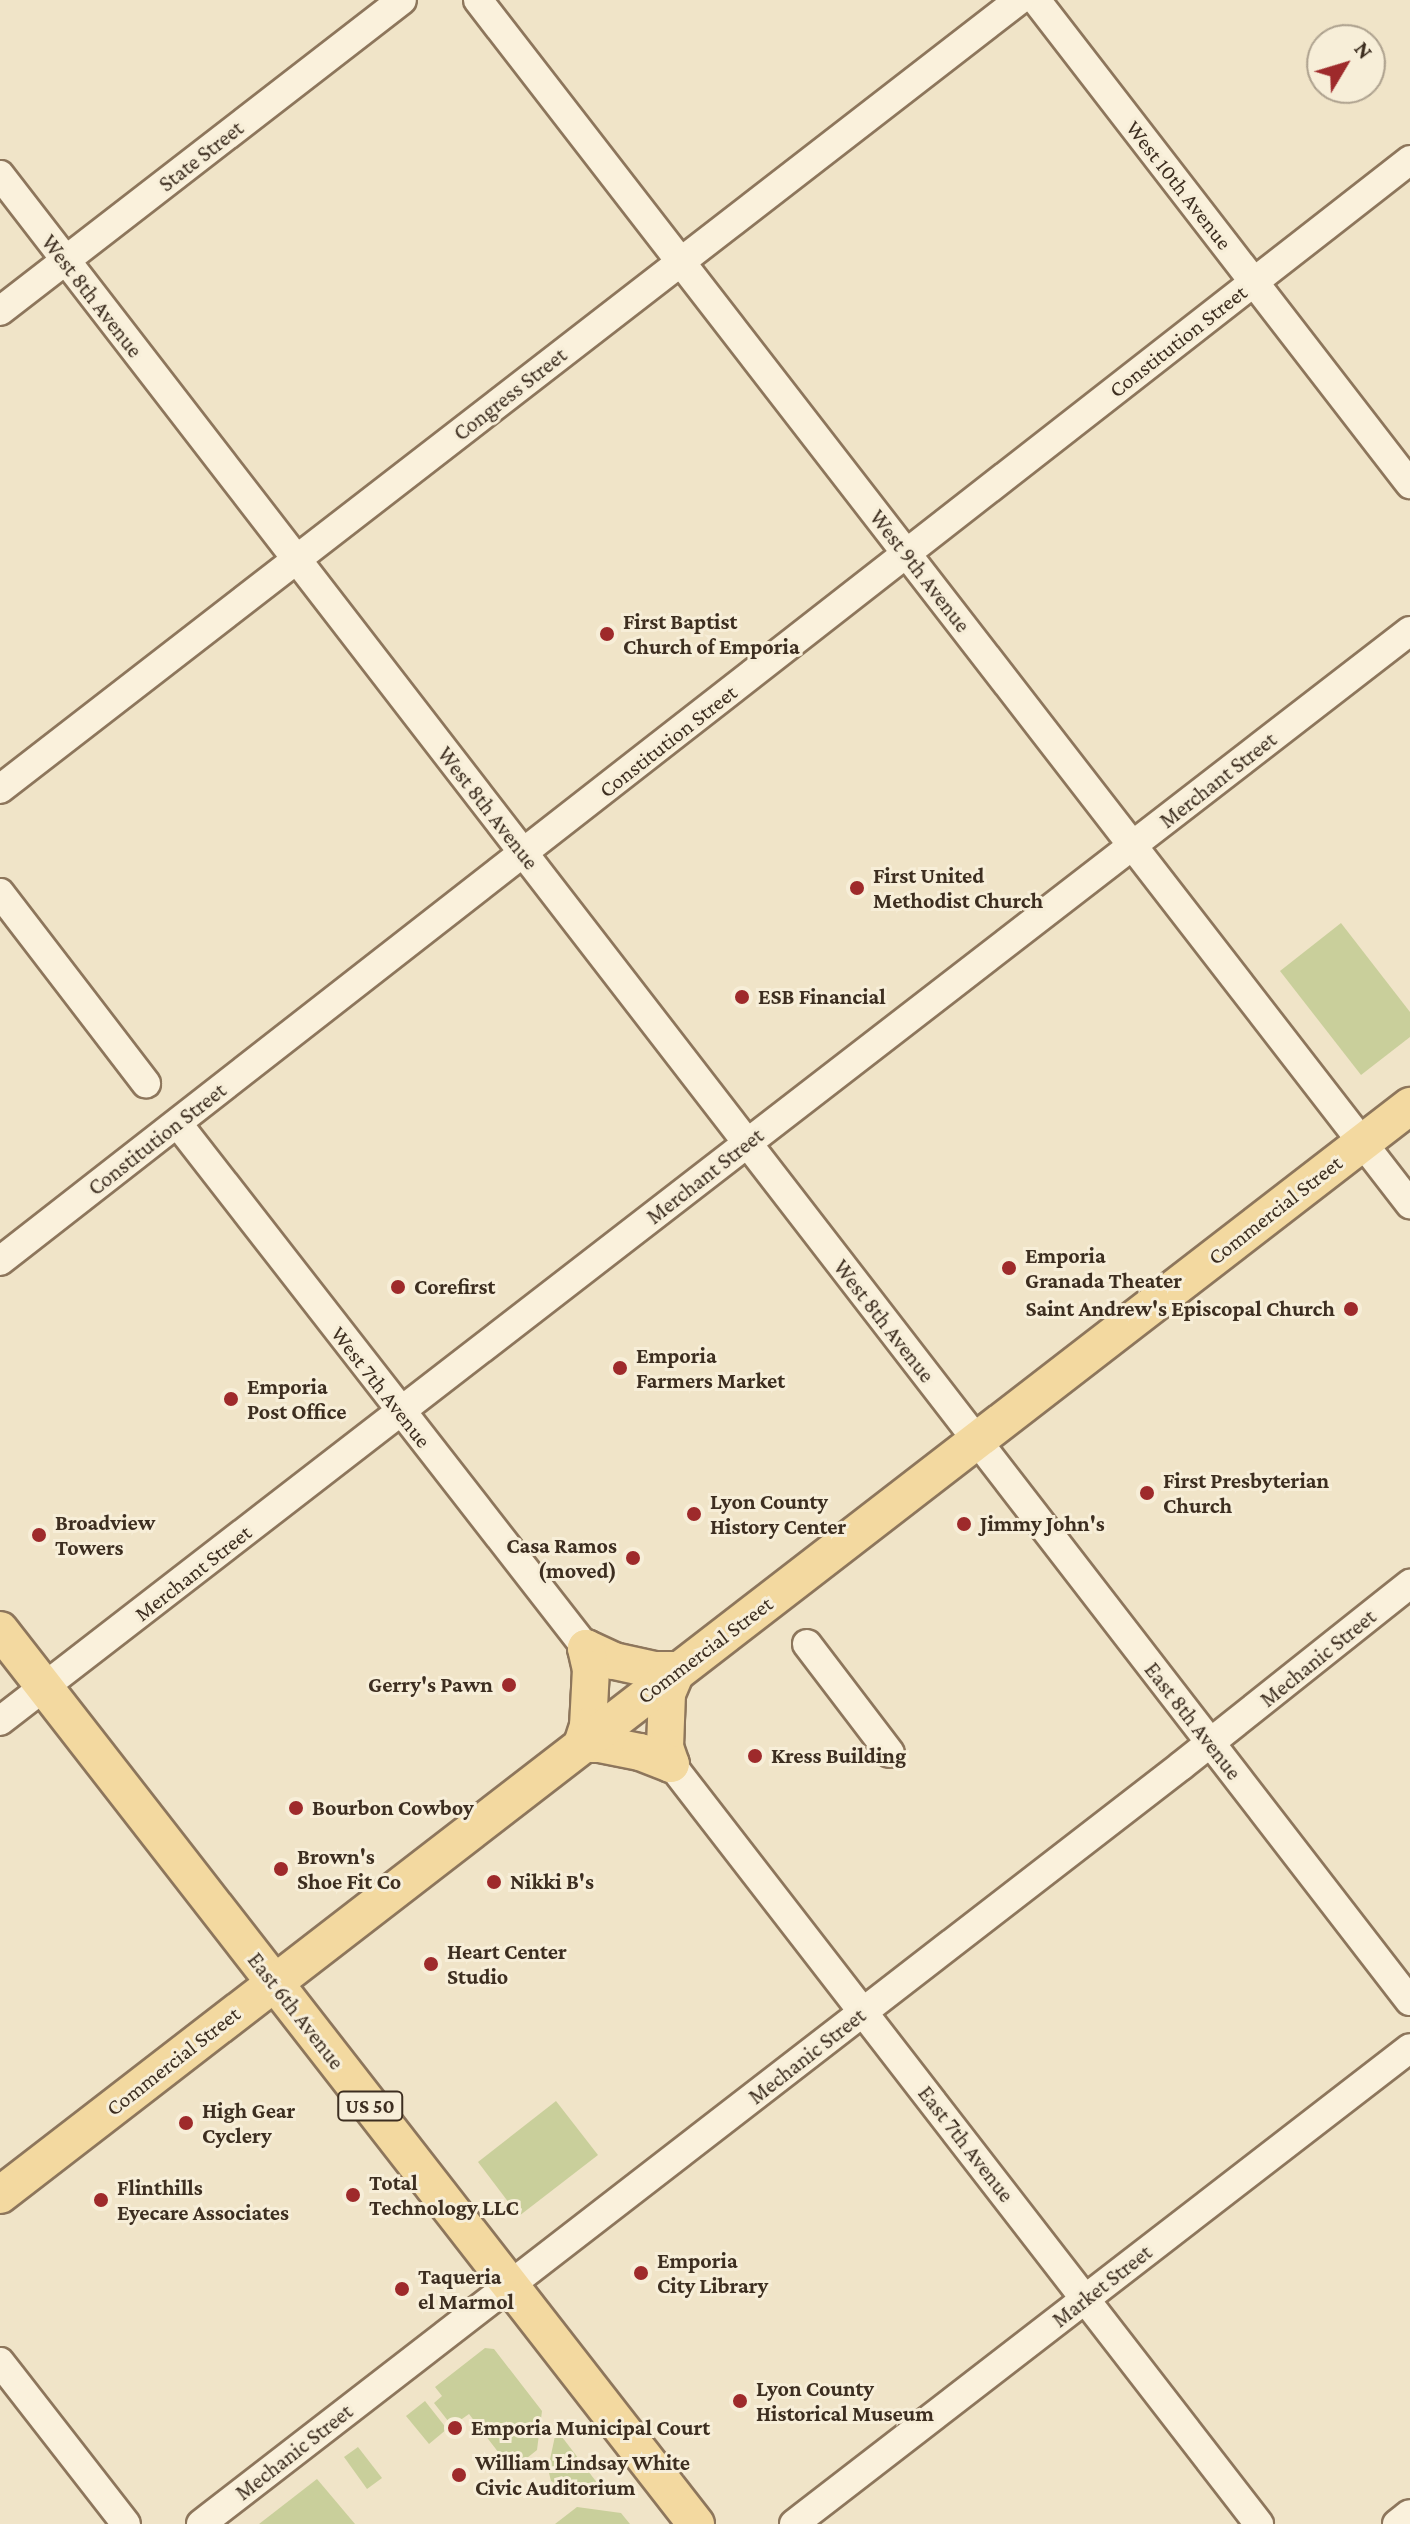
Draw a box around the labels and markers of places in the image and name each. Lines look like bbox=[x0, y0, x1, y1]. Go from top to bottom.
place label: First Baptist Church of Emporia bbox=[623, 608, 800, 660]
marker: First Baptist Church of Emporia bbox=[598, 625, 616, 643]
place label: First United Methodist Church bbox=[873, 862, 1043, 914]
marker: First United Methodist Church bbox=[848, 879, 866, 897]
place label: ESB Financial bbox=[758, 984, 886, 1010]
marker: ESB Financial bbox=[733, 988, 751, 1006]
place label: Emporia Granada Theater bbox=[1025, 1242, 1182, 1294]
marker: Emporia Granada Theater bbox=[1000, 1259, 1018, 1277]
place label: Corefirst bbox=[414, 1274, 495, 1300]
marker: Corefirst bbox=[389, 1278, 407, 1296]
place label: Saint Andrew's Episcopal Church bbox=[1025, 1296, 1335, 1322]
marker: Saint Andrew's Episcopal Church bbox=[1342, 1300, 1360, 1318]
place label: Emporia Farmers Market bbox=[636, 1342, 785, 1394]
marker: Emporia Farmers Market bbox=[611, 1359, 629, 1377]
place label: Emporia Post Office bbox=[247, 1373, 346, 1424]
marker: Emporia Post Office bbox=[222, 1390, 240, 1408]
place label: First Presbyterian Church bbox=[1163, 1467, 1329, 1518]
marker: First Presbyterian Church bbox=[1138, 1484, 1156, 1502]
place label: Lyon County History Center bbox=[710, 1488, 846, 1540]
marker: Lyon County History Center bbox=[685, 1505, 703, 1523]
place label: Broadview Towers bbox=[55, 1509, 155, 1560]
place label: Jimmy John's bbox=[980, 1511, 1105, 1537]
marker: Jimmy John's bbox=[955, 1515, 973, 1533]
marker: Broadview Towers bbox=[30, 1526, 48, 1544]
place label: Casa Ramos (moved) bbox=[506, 1532, 617, 1584]
marker: Casa Ramos (moved) bbox=[624, 1549, 642, 1567]
place label: Gerry's Pawn bbox=[368, 1672, 493, 1698]
marker: Gerry's Pawn bbox=[500, 1676, 518, 1694]
place label: Kress Building bbox=[771, 1743, 906, 1769]
marker: Kress Building bbox=[746, 1747, 764, 1765]
place label: Bourbon Cowboy bbox=[312, 1795, 474, 1821]
marker: Bourbon Cowboy bbox=[287, 1799, 305, 1817]
place label: Brown's Shoe Fit Co bbox=[297, 1843, 401, 1894]
marker: Brown's Shoe Fit Co bbox=[272, 1860, 290, 1878]
place label: Nikki B's bbox=[510, 1869, 594, 1895]
marker: Nikki B's bbox=[485, 1873, 503, 1891]
place label: Heart Center Studio bbox=[447, 1938, 567, 1990]
marker: Heart Center Studio bbox=[422, 1955, 440, 1973]
place label: High Gear Cyclery bbox=[202, 2097, 295, 2148]
marker: High Gear Cyclery bbox=[177, 2114, 195, 2132]
place label: Total Technology LLC bbox=[369, 2169, 519, 2220]
place label: Flinthills Eyecare Associates bbox=[117, 2174, 289, 2226]
marker: Total Technology LLC bbox=[344, 2186, 362, 2204]
marker: Flinthills Eyecare Associates bbox=[92, 2191, 110, 2209]
place label: Emporia City Library bbox=[657, 2247, 768, 2298]
place label: Taqueria el Marmol bbox=[418, 2263, 514, 2314]
marker: Emporia City Library bbox=[632, 2264, 650, 2282]
marker: Taqueria el Marmol bbox=[393, 2280, 411, 2298]
place label: Lyon County Historical Museum bbox=[756, 2375, 934, 2426]
marker: Lyon County Historical Museum bbox=[731, 2392, 749, 2410]
place label: Emporia Municipal Court bbox=[471, 2415, 710, 2441]
marker: Emporia Municipal Court bbox=[446, 2419, 464, 2437]
place label: William Lindsay White Civic Auditorium bbox=[475, 2449, 690, 2500]
marker: William Lindsay White Civic Auditorium bbox=[450, 2466, 468, 2484]

